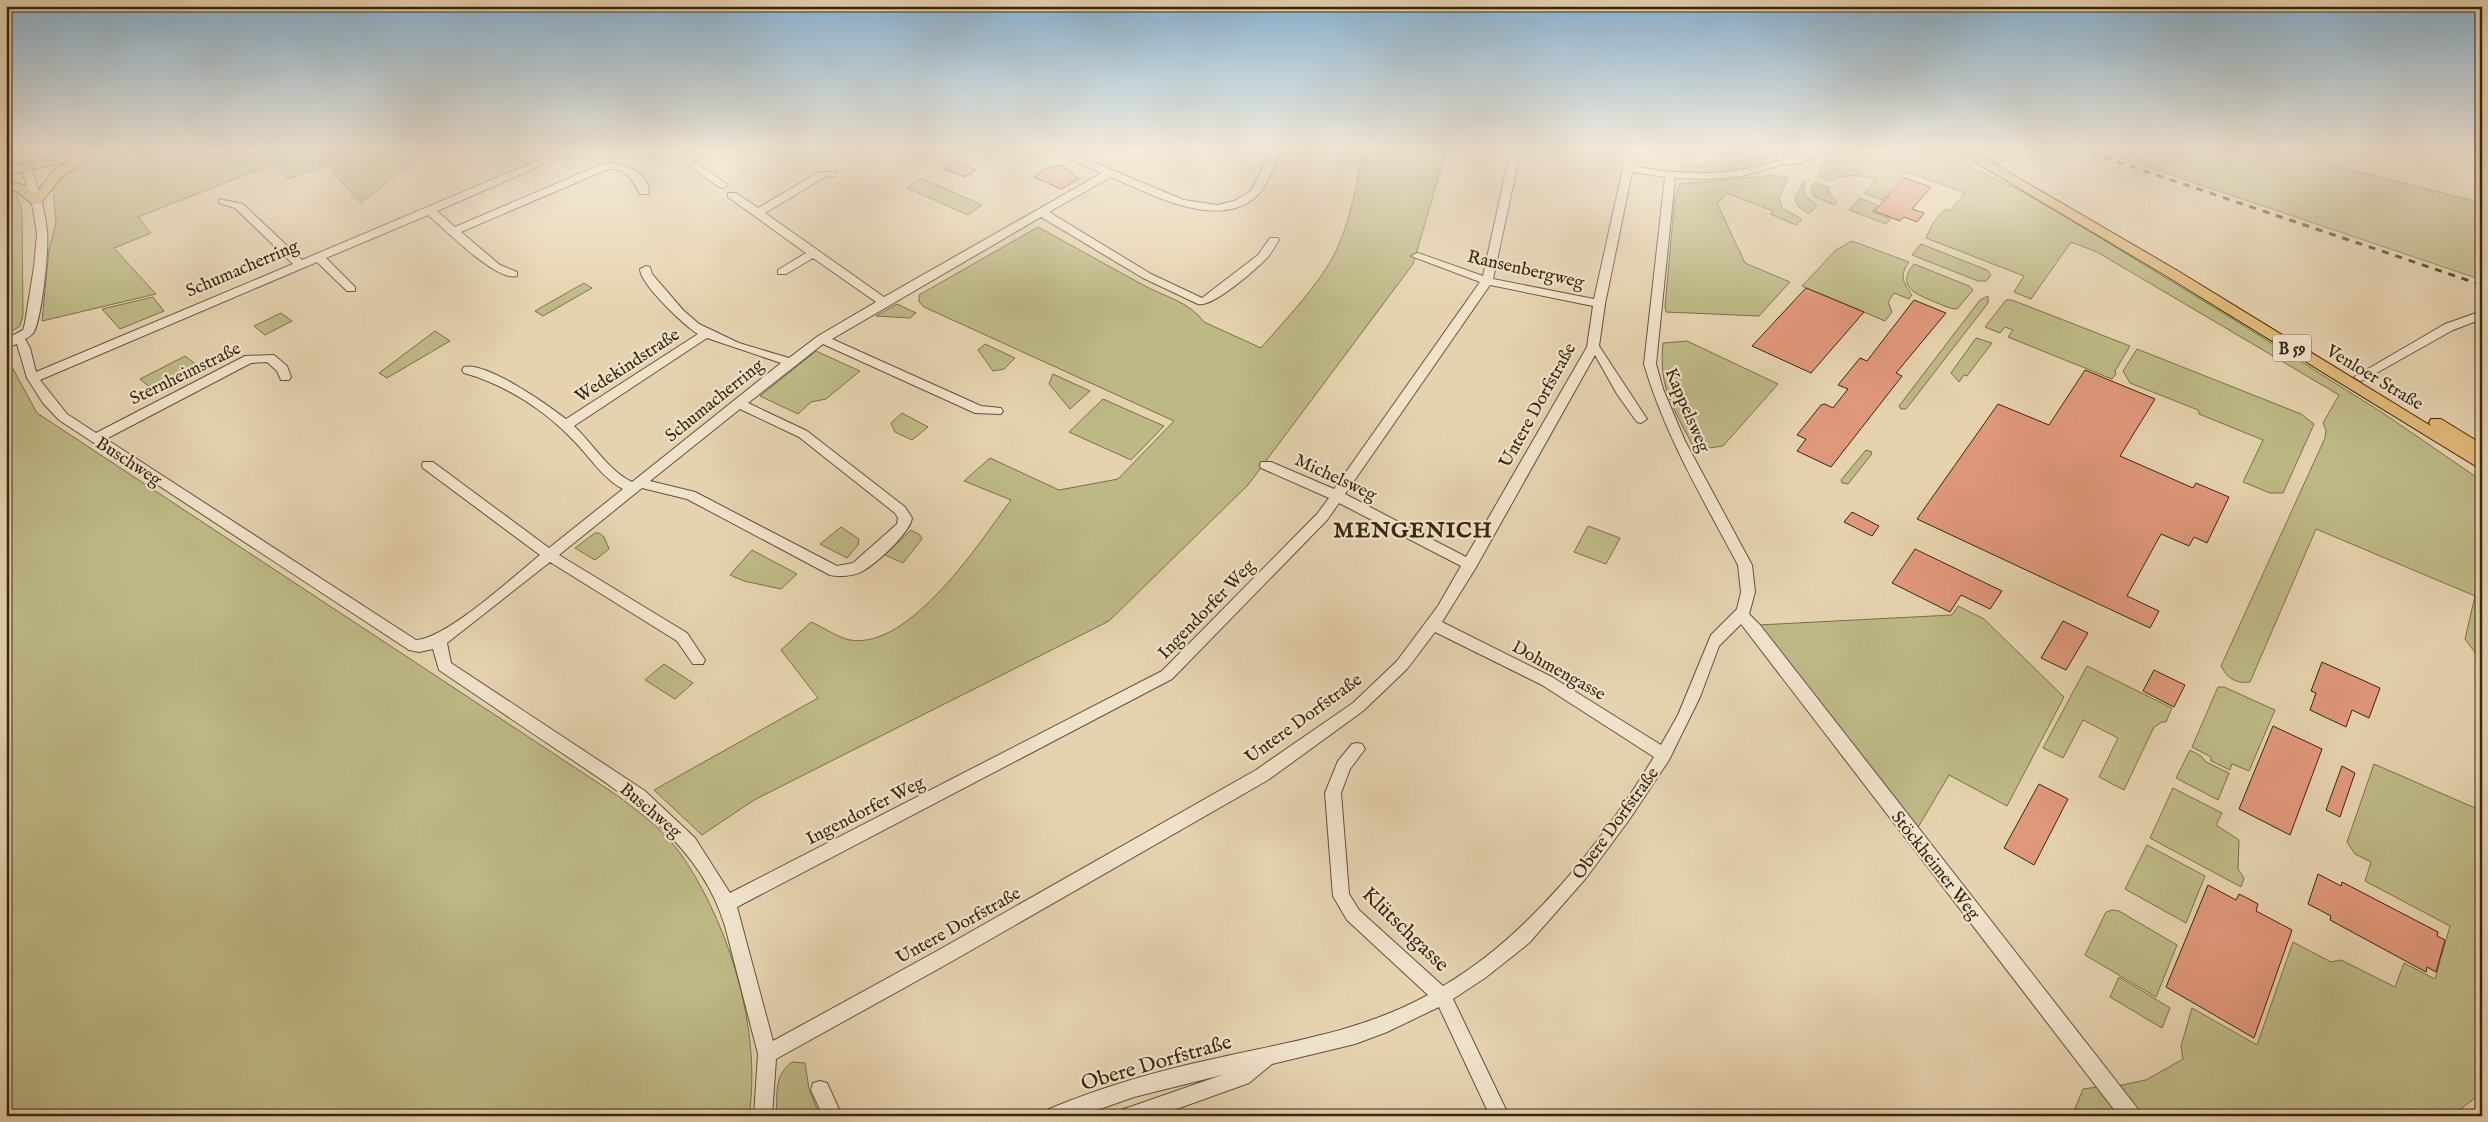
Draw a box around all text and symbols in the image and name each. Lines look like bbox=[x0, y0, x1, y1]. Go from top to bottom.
street label: Schumacherring bbox=[183, 235, 303, 303]
street label: Ransenbergweg bbox=[1465, 246, 1587, 295]
street label: Wedekindstraße bbox=[571, 324, 685, 409]
road number: B 59 bbox=[2273, 334, 2311, 362]
street label: Sternheimstraße bbox=[126, 338, 245, 411]
street label: Untere Dorfstraße bbox=[1494, 339, 1582, 472]
street label: Venloer Straße bbox=[2321, 340, 2427, 416]
street label: Schumacherring bbox=[661, 354, 769, 448]
street label: Kappelsweg bbox=[1659, 365, 1715, 457]
street label: Buschweg bbox=[91, 432, 166, 492]
street label: Michelsweg bbox=[1291, 449, 1380, 508]
district label: MENGENICH bbox=[1333, 517, 1493, 545]
street label: Ingendorfer Weg bbox=[1154, 555, 1261, 665]
street label: Dohmengasse bbox=[1507, 636, 1609, 707]
street label: Untere Dorfstraße bbox=[1241, 669, 1367, 769]
street label: Obere Dorfstraße bbox=[1568, 763, 1665, 885]
street label: Ingendorfer Weg bbox=[802, 771, 929, 851]
street label: Buschweg bbox=[614, 778, 686, 844]
street label: Stöckheimer Weg bbox=[1885, 807, 1985, 925]
street label: Untere Dorfstraße bbox=[892, 882, 1025, 970]
street label: Klütschgasse bbox=[1356, 882, 1455, 979]
street label: Obere Dorfstraße bbox=[1078, 1029, 1235, 1098]

